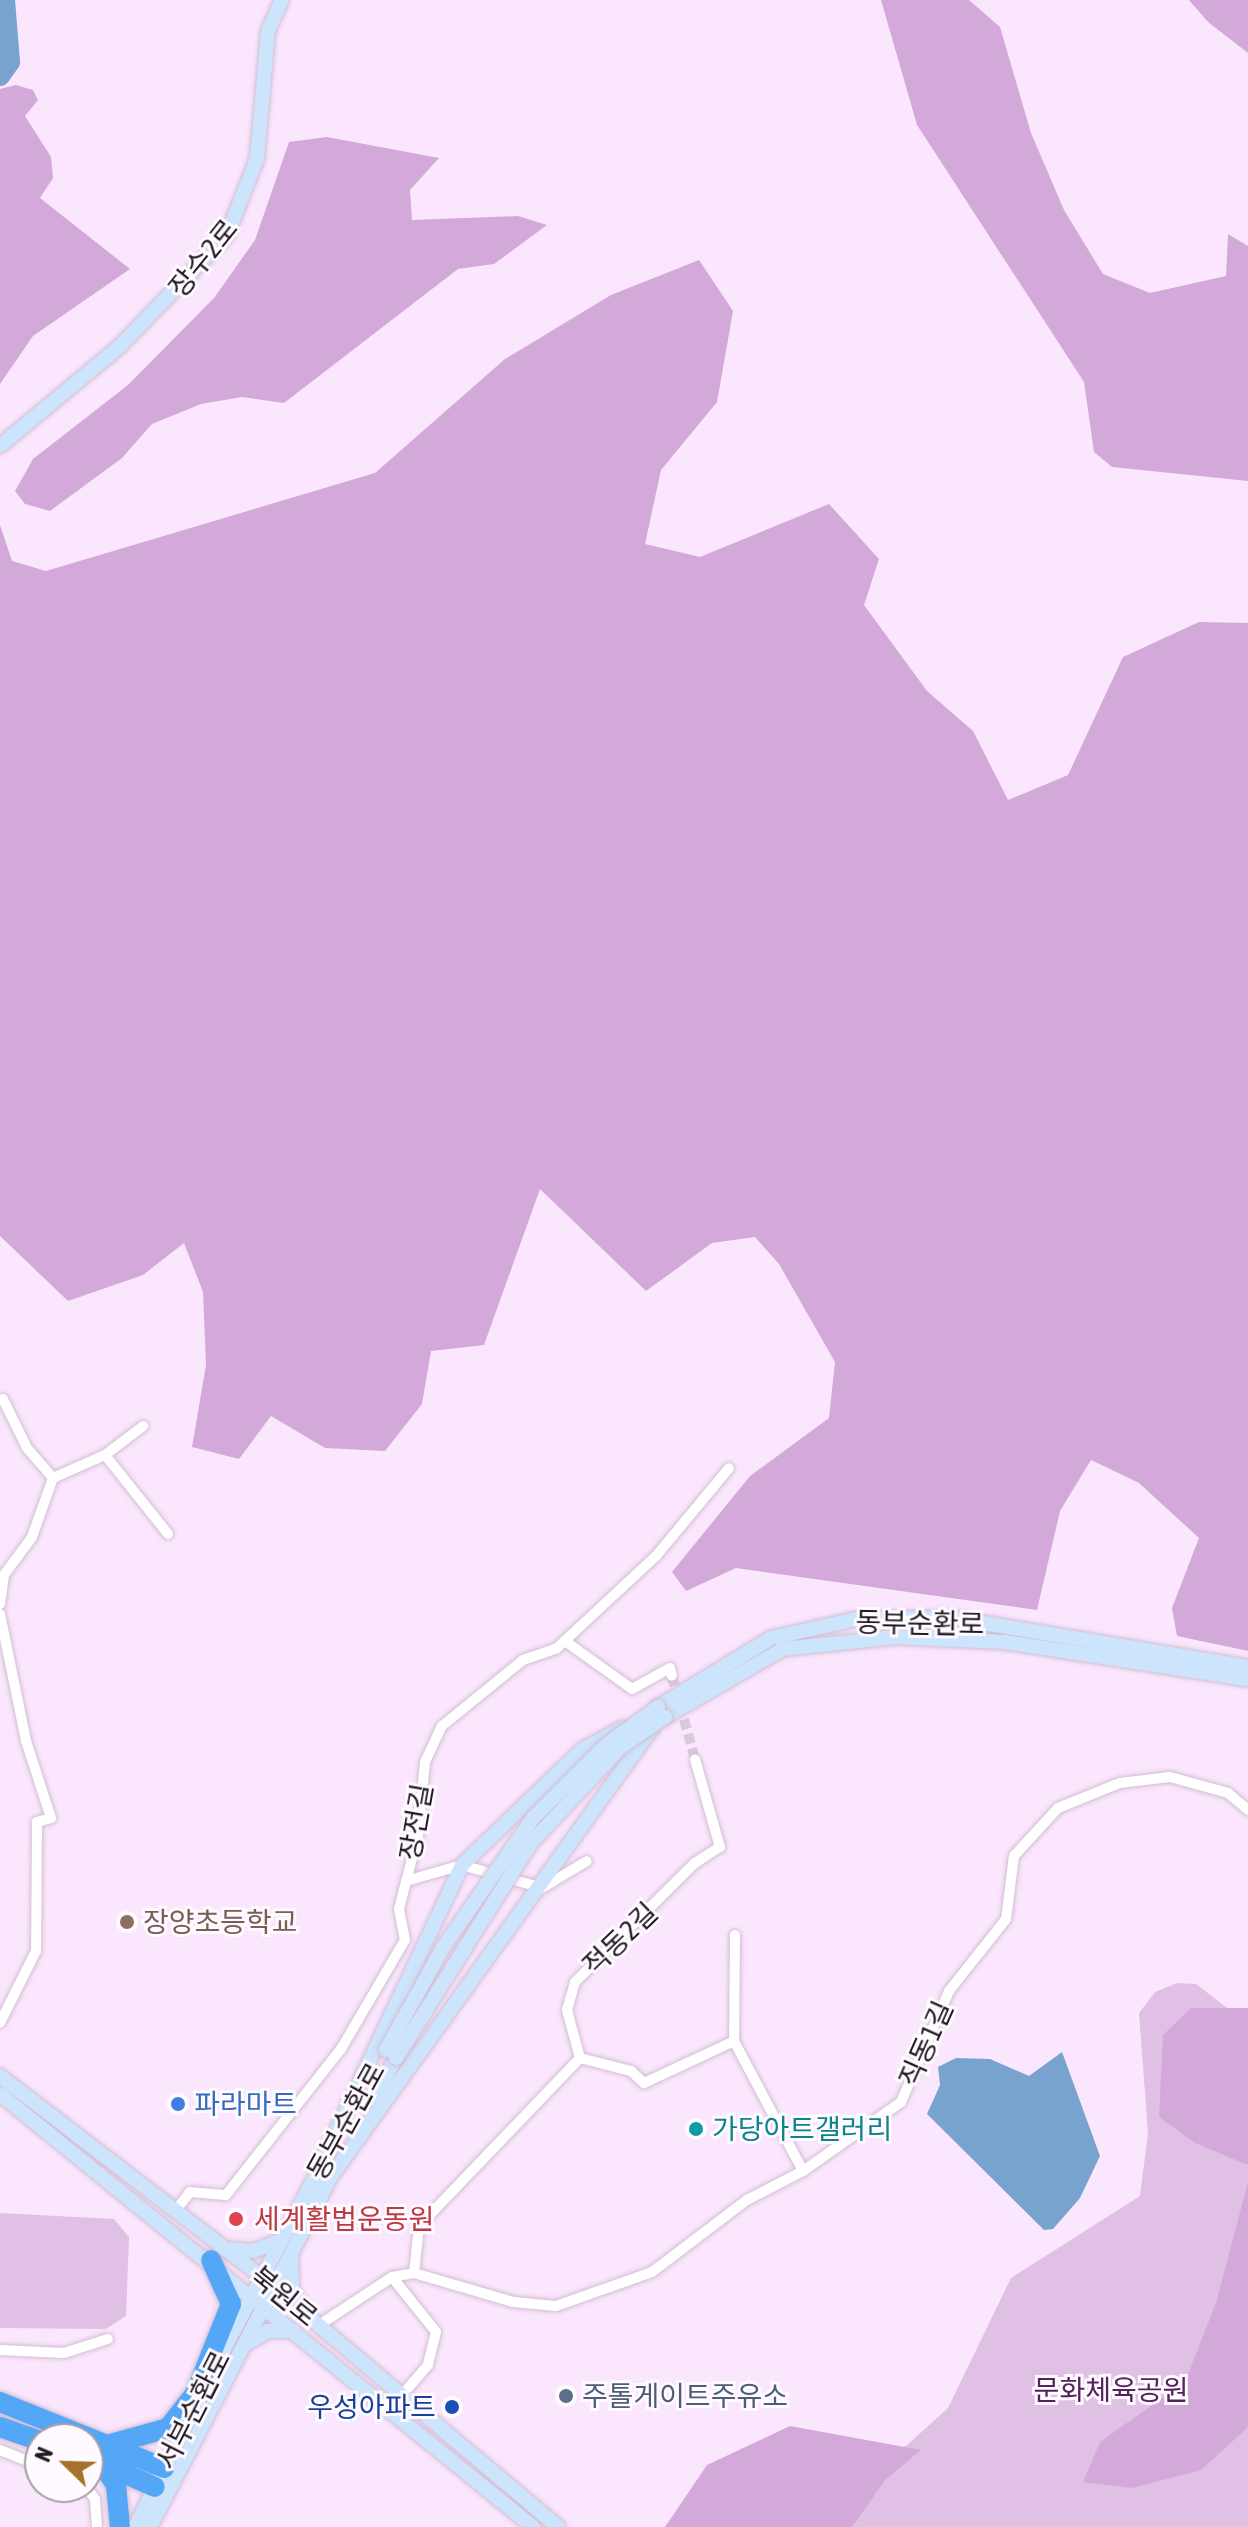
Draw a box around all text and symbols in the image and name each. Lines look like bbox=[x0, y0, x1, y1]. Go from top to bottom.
street label: 장수2로 bbox=[161, 212, 245, 304]
street label: 동부순환로 bbox=[855, 1605, 985, 1641]
street label: 장전길 bbox=[393, 1781, 439, 1863]
street label: 적동2길 bbox=[576, 1896, 664, 1982]
place label: 장양초등학교 bbox=[143, 1905, 298, 1939]
marker: 장양초등학교 bbox=[118, 1913, 136, 1931]
street label: 직동1길 bbox=[892, 1996, 960, 2092]
street label: 동부순환로 bbox=[300, 2057, 392, 2185]
place label: 파라마트 bbox=[194, 2087, 297, 2121]
marker: 파라마트 bbox=[169, 2095, 187, 2113]
place label: 가당아트갤러리 bbox=[712, 2112, 892, 2146]
marker: 가당아트갤러리 bbox=[687, 2120, 705, 2138]
place label: 세계활법운동원 bbox=[254, 2202, 434, 2236]
marker: 세계활법운동원 bbox=[225, 2208, 247, 2230]
street label: 북원로 bbox=[243, 2259, 325, 2333]
street label: 서부순환로 bbox=[149, 2345, 237, 2475]
park label: 문화체육공원 bbox=[1034, 2373, 1188, 2407]
place label: 주톨게이트주유소 bbox=[582, 2379, 788, 2413]
marker: 주톨게이트주유소 bbox=[557, 2387, 575, 2405]
place label: 우성아파트 bbox=[307, 2390, 436, 2424]
marker: 우성아파트 bbox=[443, 2398, 461, 2416]
north arrow bbox=[24, 2423, 104, 2503]
text: N bbox=[29, 2443, 58, 2465]

